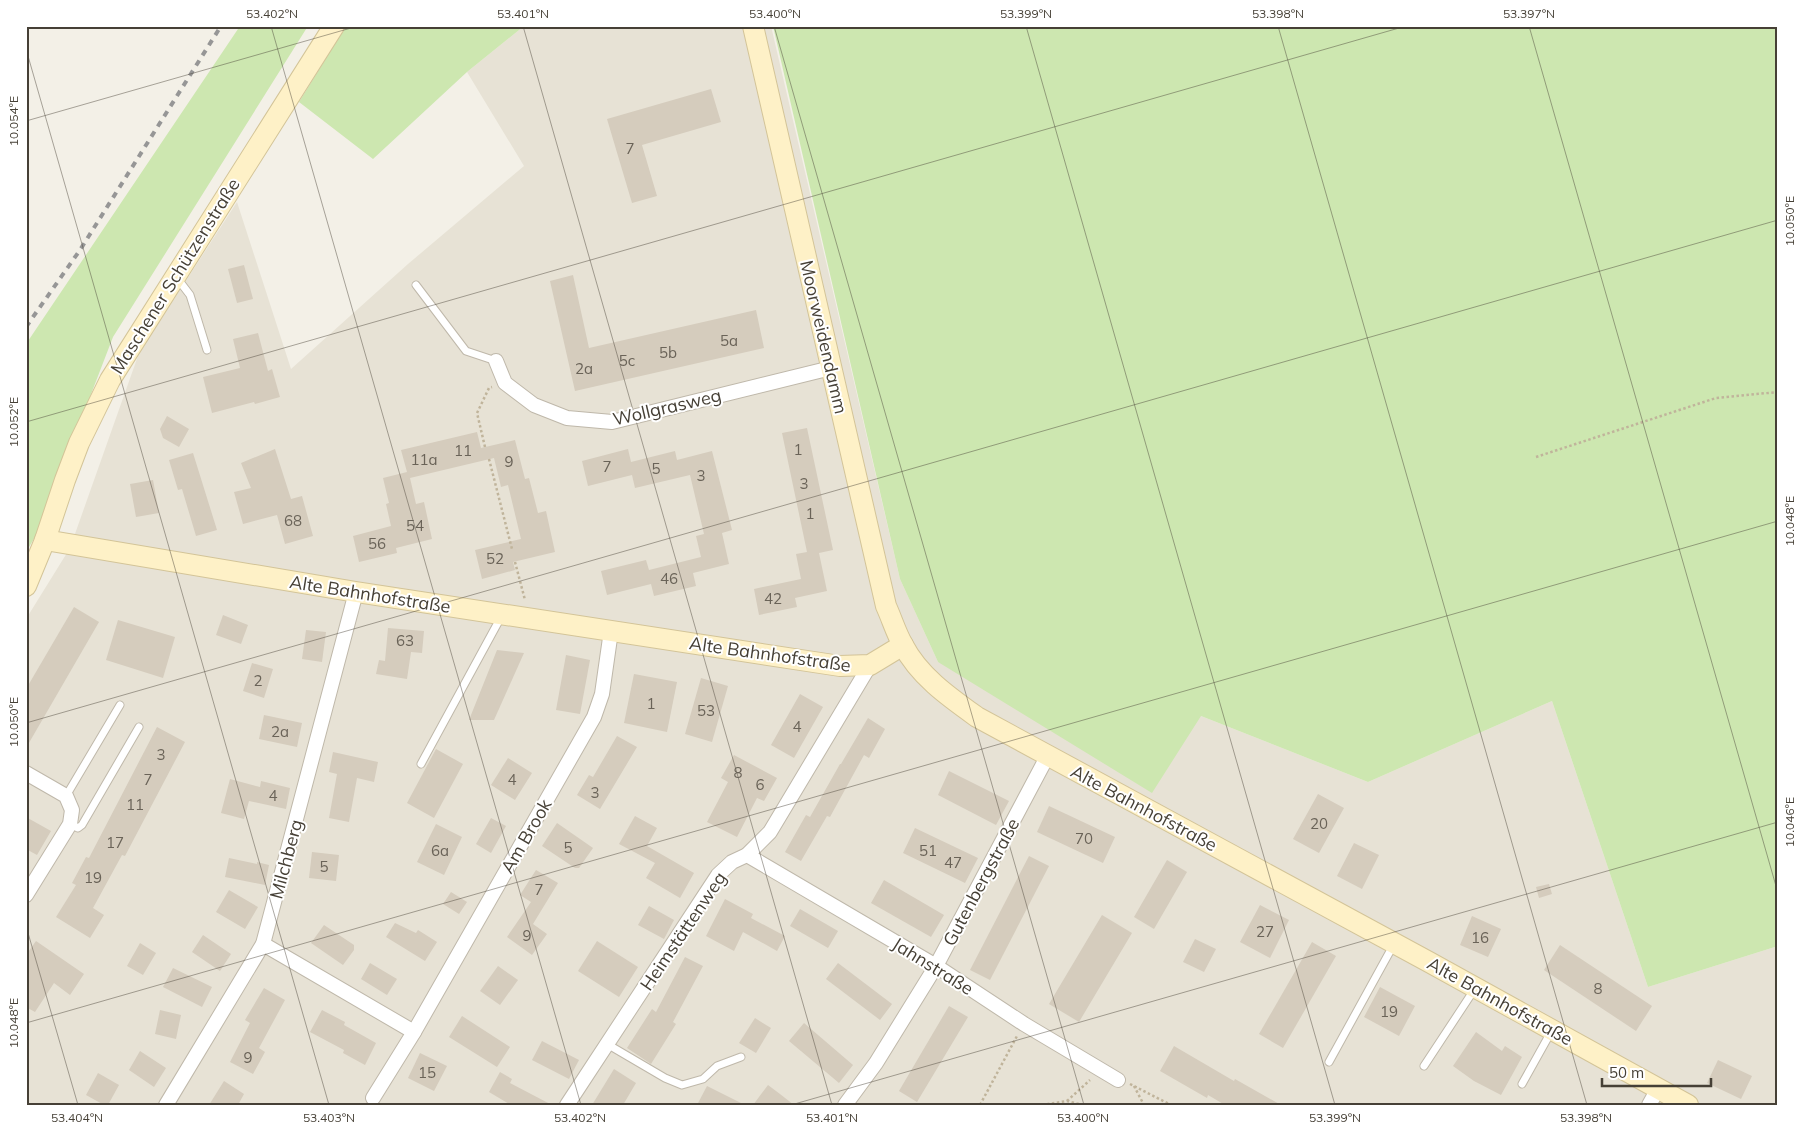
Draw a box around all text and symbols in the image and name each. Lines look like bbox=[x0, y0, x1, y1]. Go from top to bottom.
text: 53.402°N bbox=[246, 6, 298, 21]
text: 53.401°N bbox=[497, 6, 549, 21]
text: 53.400°N bbox=[749, 6, 801, 21]
text: 53.399°N bbox=[1000, 6, 1052, 21]
text: 53.398°N bbox=[1252, 6, 1304, 21]
text: 53.397°N bbox=[1503, 6, 1555, 21]
text: 10.054°E bbox=[6, 96, 21, 146]
house number: 7 bbox=[625, 139, 635, 158]
street label: Maschener Schützenstraße bbox=[105, 174, 245, 378]
text: 10.050°E bbox=[1782, 196, 1797, 246]
street label: Moorweidendamm bbox=[795, 258, 853, 416]
house number: 5a bbox=[720, 331, 738, 350]
house number: 5b bbox=[659, 343, 677, 362]
house number: 5c bbox=[619, 351, 635, 370]
house number: 2a bbox=[575, 359, 593, 378]
street label: Wollgrasweg bbox=[610, 383, 724, 431]
text: 10.052°E bbox=[6, 397, 21, 447]
house number: 1 bbox=[793, 440, 803, 459]
house number: 11 bbox=[454, 441, 472, 460]
house number: 11a bbox=[410, 450, 438, 469]
house number: 9 bbox=[504, 452, 514, 471]
house number: 7 bbox=[602, 457, 612, 476]
house number: 5 bbox=[651, 459, 661, 478]
house number: 3 bbox=[696, 466, 706, 485]
house number: 3 bbox=[799, 474, 809, 493]
text: 10.048°E bbox=[1782, 496, 1797, 546]
house number: 1 bbox=[805, 504, 815, 523]
house number: 68 bbox=[284, 511, 302, 530]
house number: 54 bbox=[406, 516, 424, 535]
house number: 56 bbox=[368, 534, 386, 553]
house number: 52 bbox=[486, 549, 504, 568]
house number: 46 bbox=[660, 569, 678, 588]
street label: Alte Bahnhofstraße bbox=[288, 570, 452, 618]
house number: 42 bbox=[764, 589, 782, 608]
house number: 63 bbox=[396, 631, 414, 650]
street label: Alte Bahnhofstraße bbox=[688, 631, 852, 677]
house number: 2 bbox=[253, 671, 263, 690]
house number: 1 bbox=[646, 694, 656, 713]
text: 10.050°E bbox=[6, 697, 21, 747]
house number: 53 bbox=[697, 701, 715, 720]
house number: 4 bbox=[792, 717, 802, 736]
house number: 2a bbox=[271, 722, 289, 741]
house number: 3 bbox=[156, 745, 166, 764]
street label: Alte Bahnhofstraße bbox=[1067, 760, 1221, 856]
house number: 8 bbox=[733, 763, 743, 782]
house number: 7 bbox=[143, 770, 153, 789]
house number: 4 bbox=[507, 770, 517, 789]
house number: 6 bbox=[755, 775, 765, 794]
house number: 3 bbox=[590, 783, 600, 802]
house number: 4 bbox=[268, 786, 278, 805]
street label: Am Brook bbox=[495, 794, 557, 877]
house number: 11 bbox=[126, 795, 144, 814]
text: 10.046°E bbox=[1782, 797, 1797, 847]
street label: Gutenbergstraße bbox=[938, 814, 1024, 950]
house number: 20 bbox=[1310, 814, 1328, 833]
street label: Milchberg bbox=[264, 817, 308, 901]
house number: 70 bbox=[1075, 829, 1093, 848]
house number: 17 bbox=[106, 833, 124, 852]
house number: 5 bbox=[563, 838, 573, 857]
house number: 6a bbox=[431, 841, 449, 860]
house number: 51 bbox=[919, 841, 937, 860]
house number: 47 bbox=[944, 853, 962, 872]
house number: 5 bbox=[319, 857, 329, 876]
street label: Heimstättenweg bbox=[635, 867, 731, 995]
house number: 19 bbox=[84, 868, 102, 887]
house number: 7 bbox=[534, 880, 544, 899]
house number: 27 bbox=[1256, 922, 1274, 941]
house number: 9 bbox=[522, 926, 532, 945]
house number: 16 bbox=[1471, 928, 1489, 947]
street label: Jahnstraße bbox=[888, 932, 978, 1000]
street label: Alte Bahnhofstraße bbox=[1423, 952, 1577, 1050]
house number: 8 bbox=[1593, 979, 1603, 998]
text: 10.048°E bbox=[6, 998, 21, 1048]
house number: 19 bbox=[1380, 1002, 1398, 1021]
house number: 9 bbox=[243, 1048, 253, 1067]
scale bar bbox=[1602, 1056, 1710, 1088]
house number: 15 bbox=[418, 1063, 436, 1082]
text: 50 m bbox=[1609, 1063, 1644, 1082]
text: 53.404°N bbox=[51, 1110, 103, 1125]
text: 53.403°N bbox=[303, 1110, 355, 1125]
text: 53.402°N bbox=[554, 1110, 606, 1125]
text: 53.401°N bbox=[806, 1110, 858, 1125]
text: 53.400°N bbox=[1057, 1110, 1109, 1125]
text: 53.399°N bbox=[1309, 1110, 1361, 1125]
text: 53.398°N bbox=[1560, 1110, 1612, 1125]

